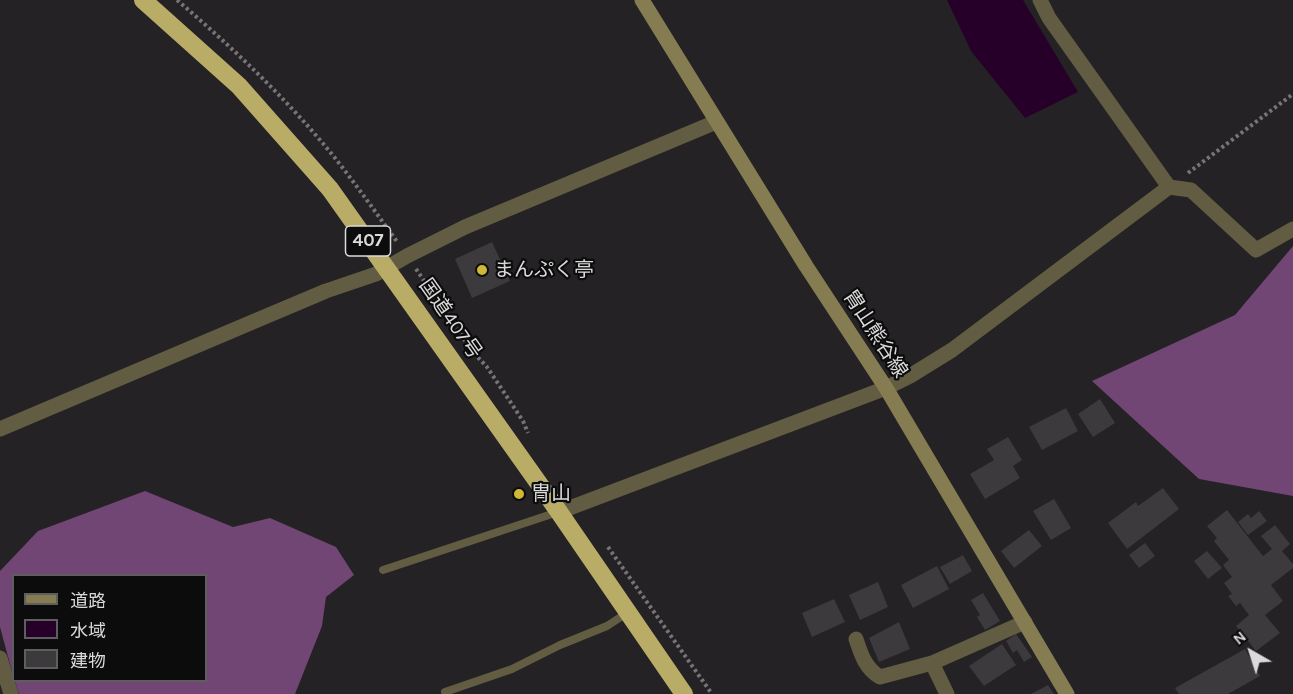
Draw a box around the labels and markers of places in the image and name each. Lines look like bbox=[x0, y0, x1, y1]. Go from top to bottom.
place label: まんぷく亭 bbox=[494, 258, 594, 282]
marker: まんぷく亭 bbox=[475, 263, 489, 277]
place label: 冑山 bbox=[531, 482, 571, 506]
marker: 冑山 bbox=[512, 487, 526, 501]

